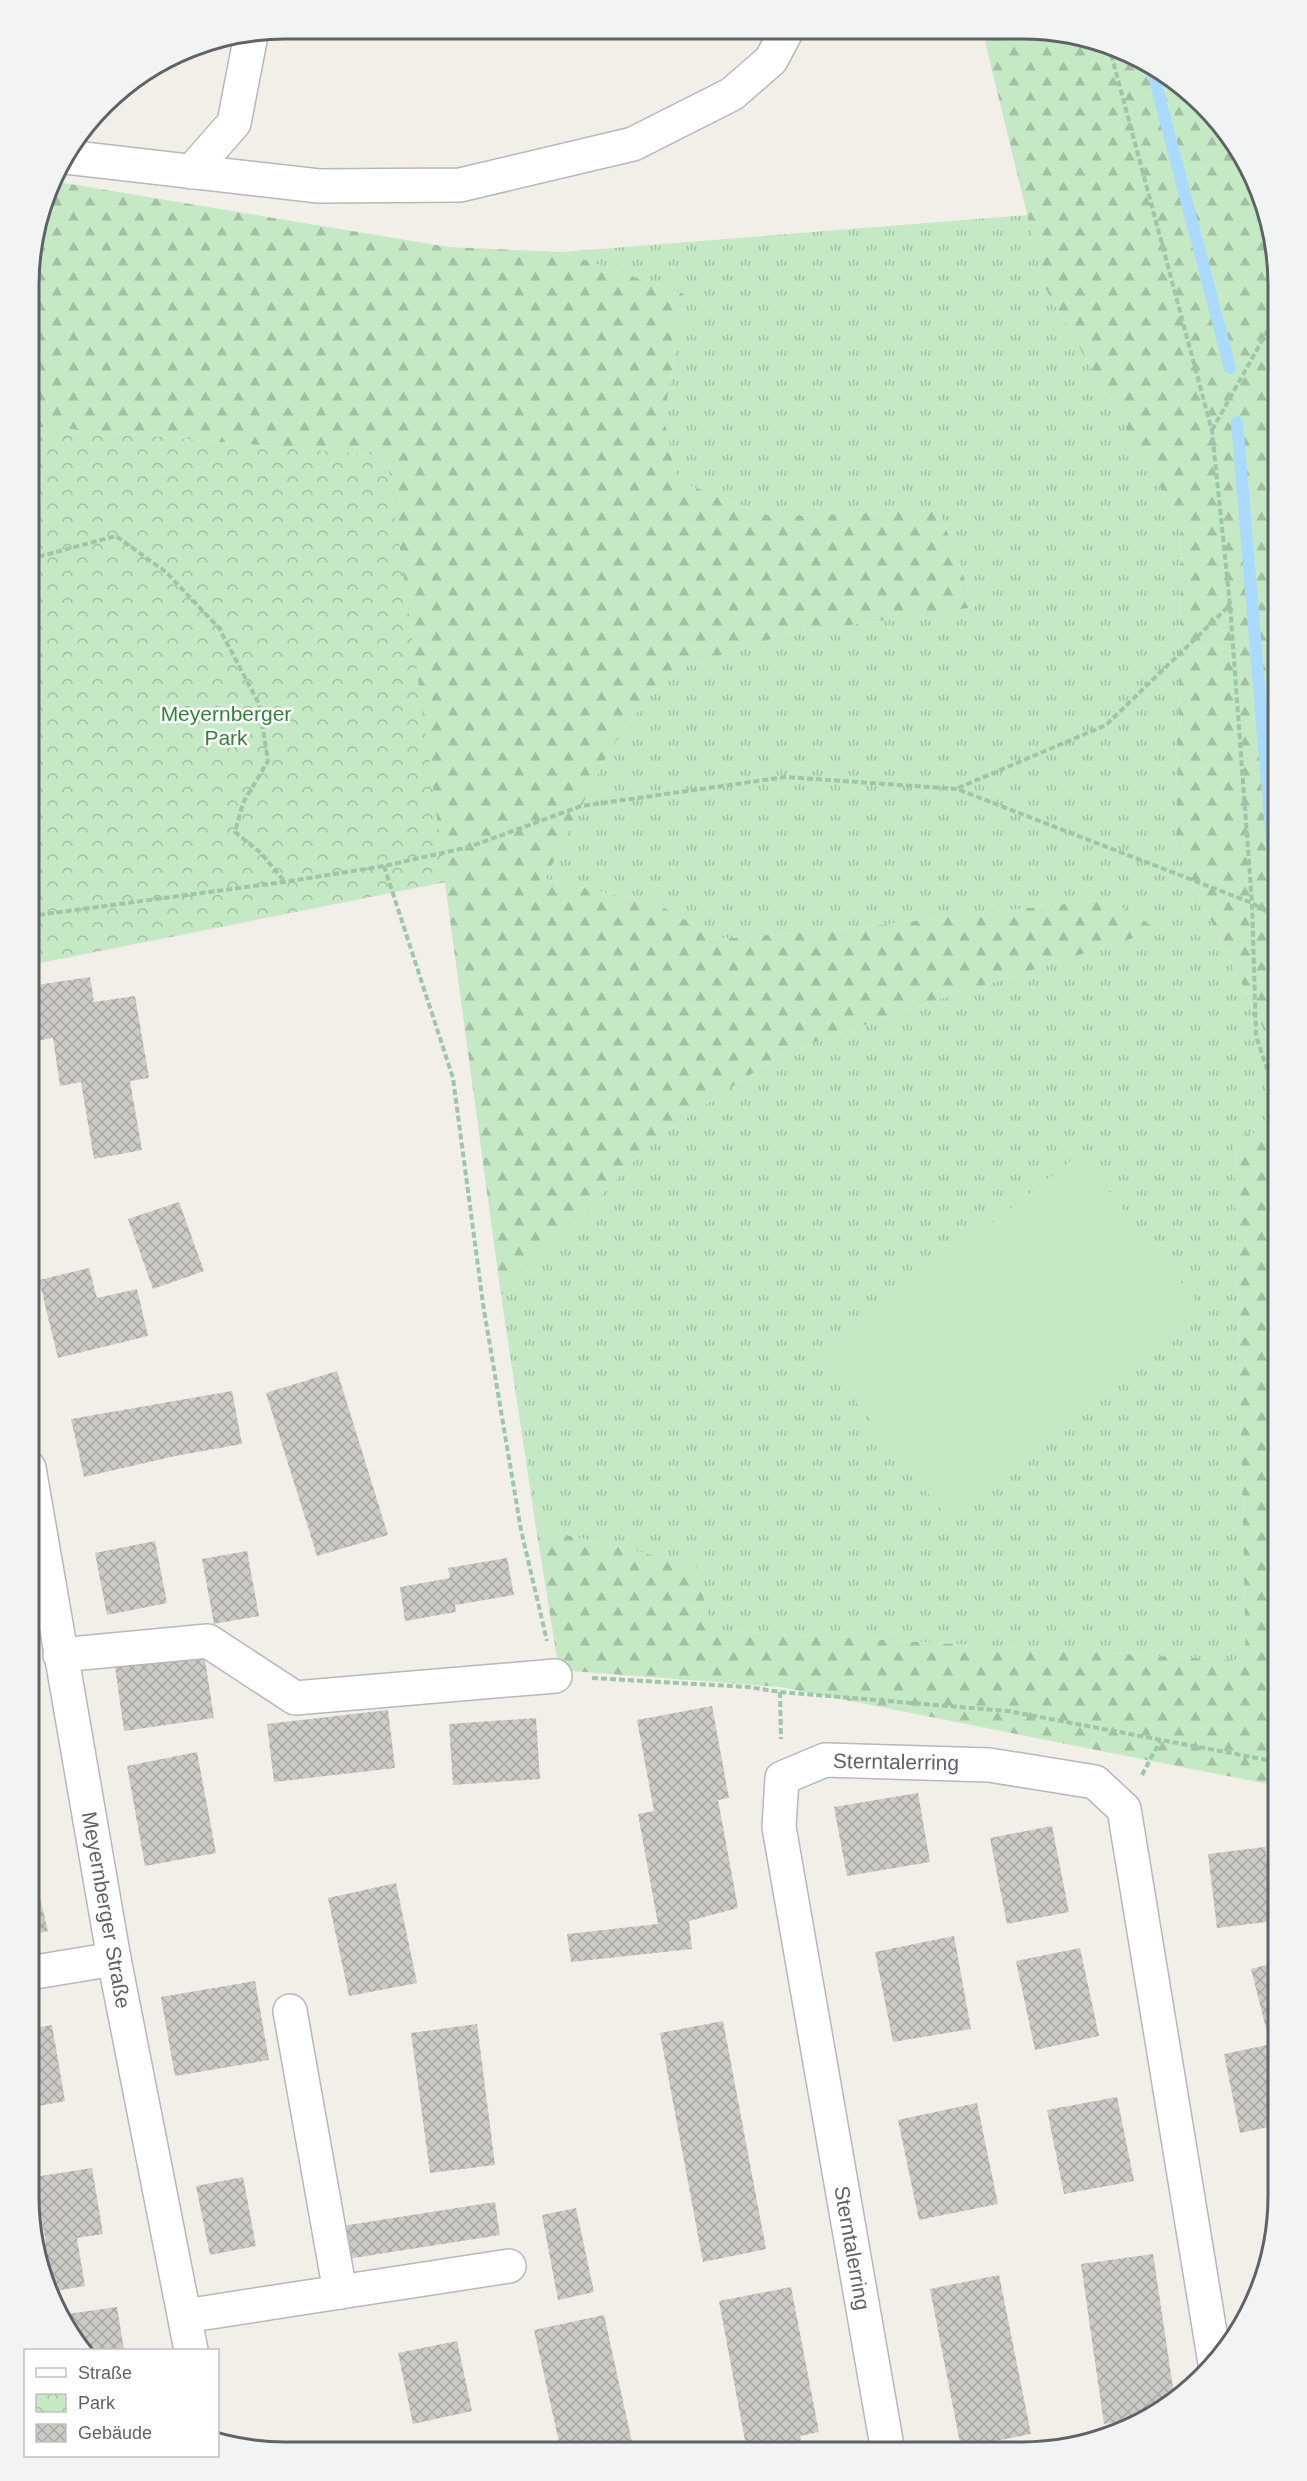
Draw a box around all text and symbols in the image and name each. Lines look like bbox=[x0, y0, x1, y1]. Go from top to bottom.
park label: Meyernberger Park bbox=[161, 702, 291, 749]
street label: Sterntalerring bbox=[833, 1749, 959, 1774]
street label: Meyernberger Straße bbox=[78, 1810, 135, 2010]
street label: Sterntalerring bbox=[830, 2184, 875, 2312]
legend bbox=[24, 2349, 219, 2457]
text: Straße bbox=[78, 2363, 132, 2383]
text: Park bbox=[78, 2393, 116, 2413]
text: Gebäude bbox=[78, 2423, 152, 2443]

